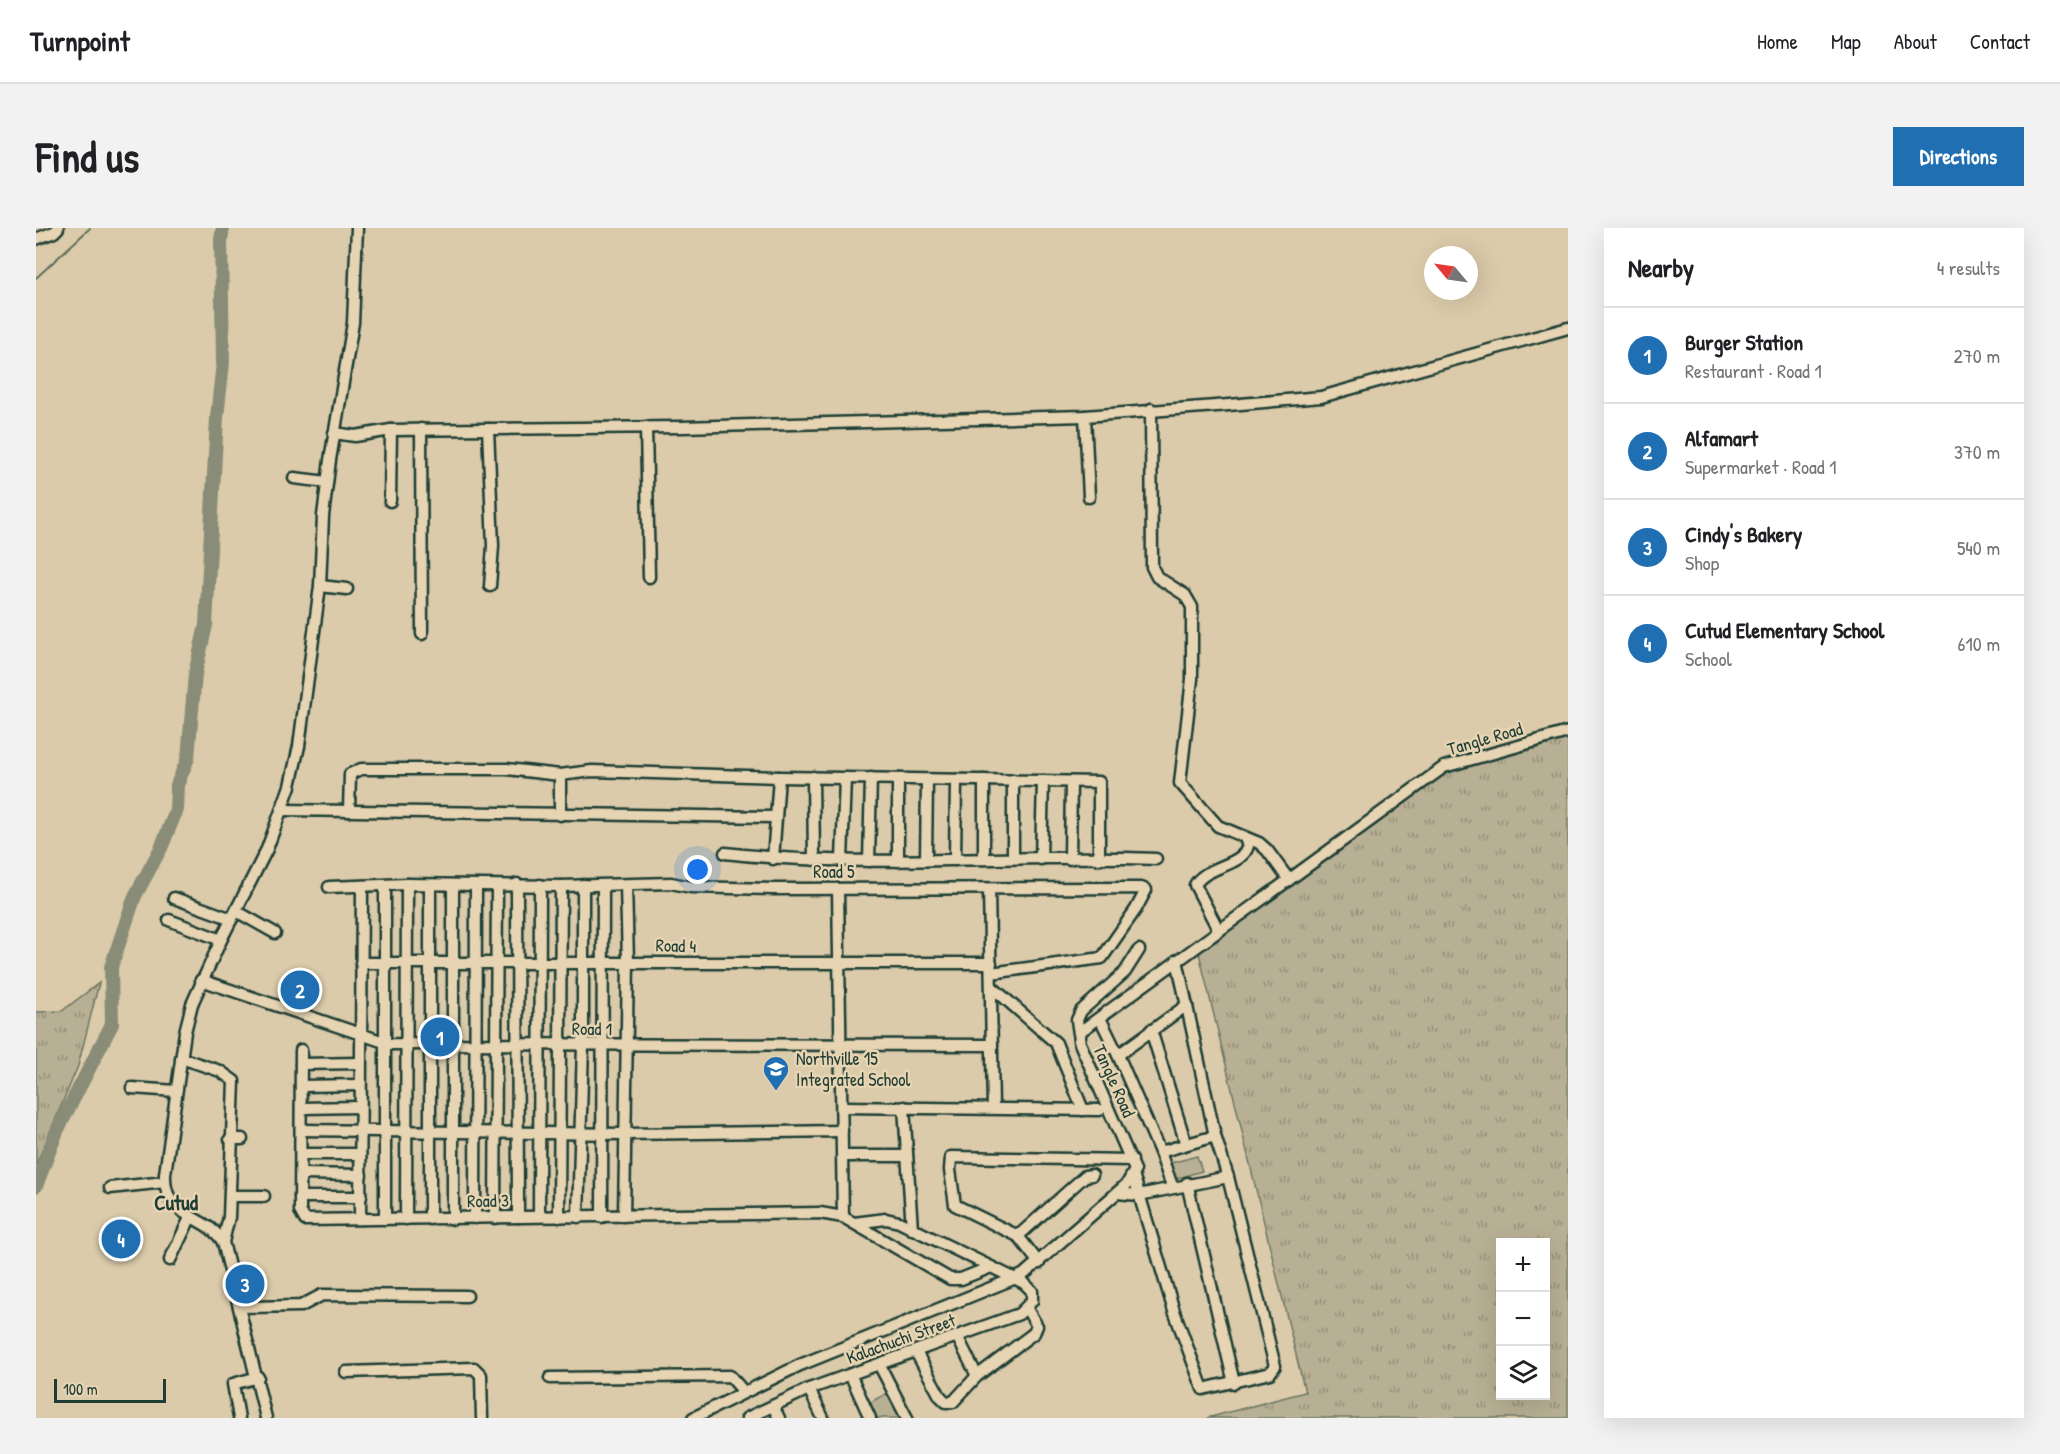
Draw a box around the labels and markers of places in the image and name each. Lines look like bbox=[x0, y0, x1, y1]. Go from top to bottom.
pin: 2 bbox=[280, 968, 320, 1012]
pin: 1 bbox=[420, 1014, 460, 1060]
place label: Northville 15 Integrated School bbox=[796, 1046, 911, 1092]
school or university icon: Northville 15 Integrated School bbox=[761, 1054, 791, 1092]
pin: 4 bbox=[102, 1216, 140, 1262]
pin: 3 bbox=[226, 1262, 264, 1306]

